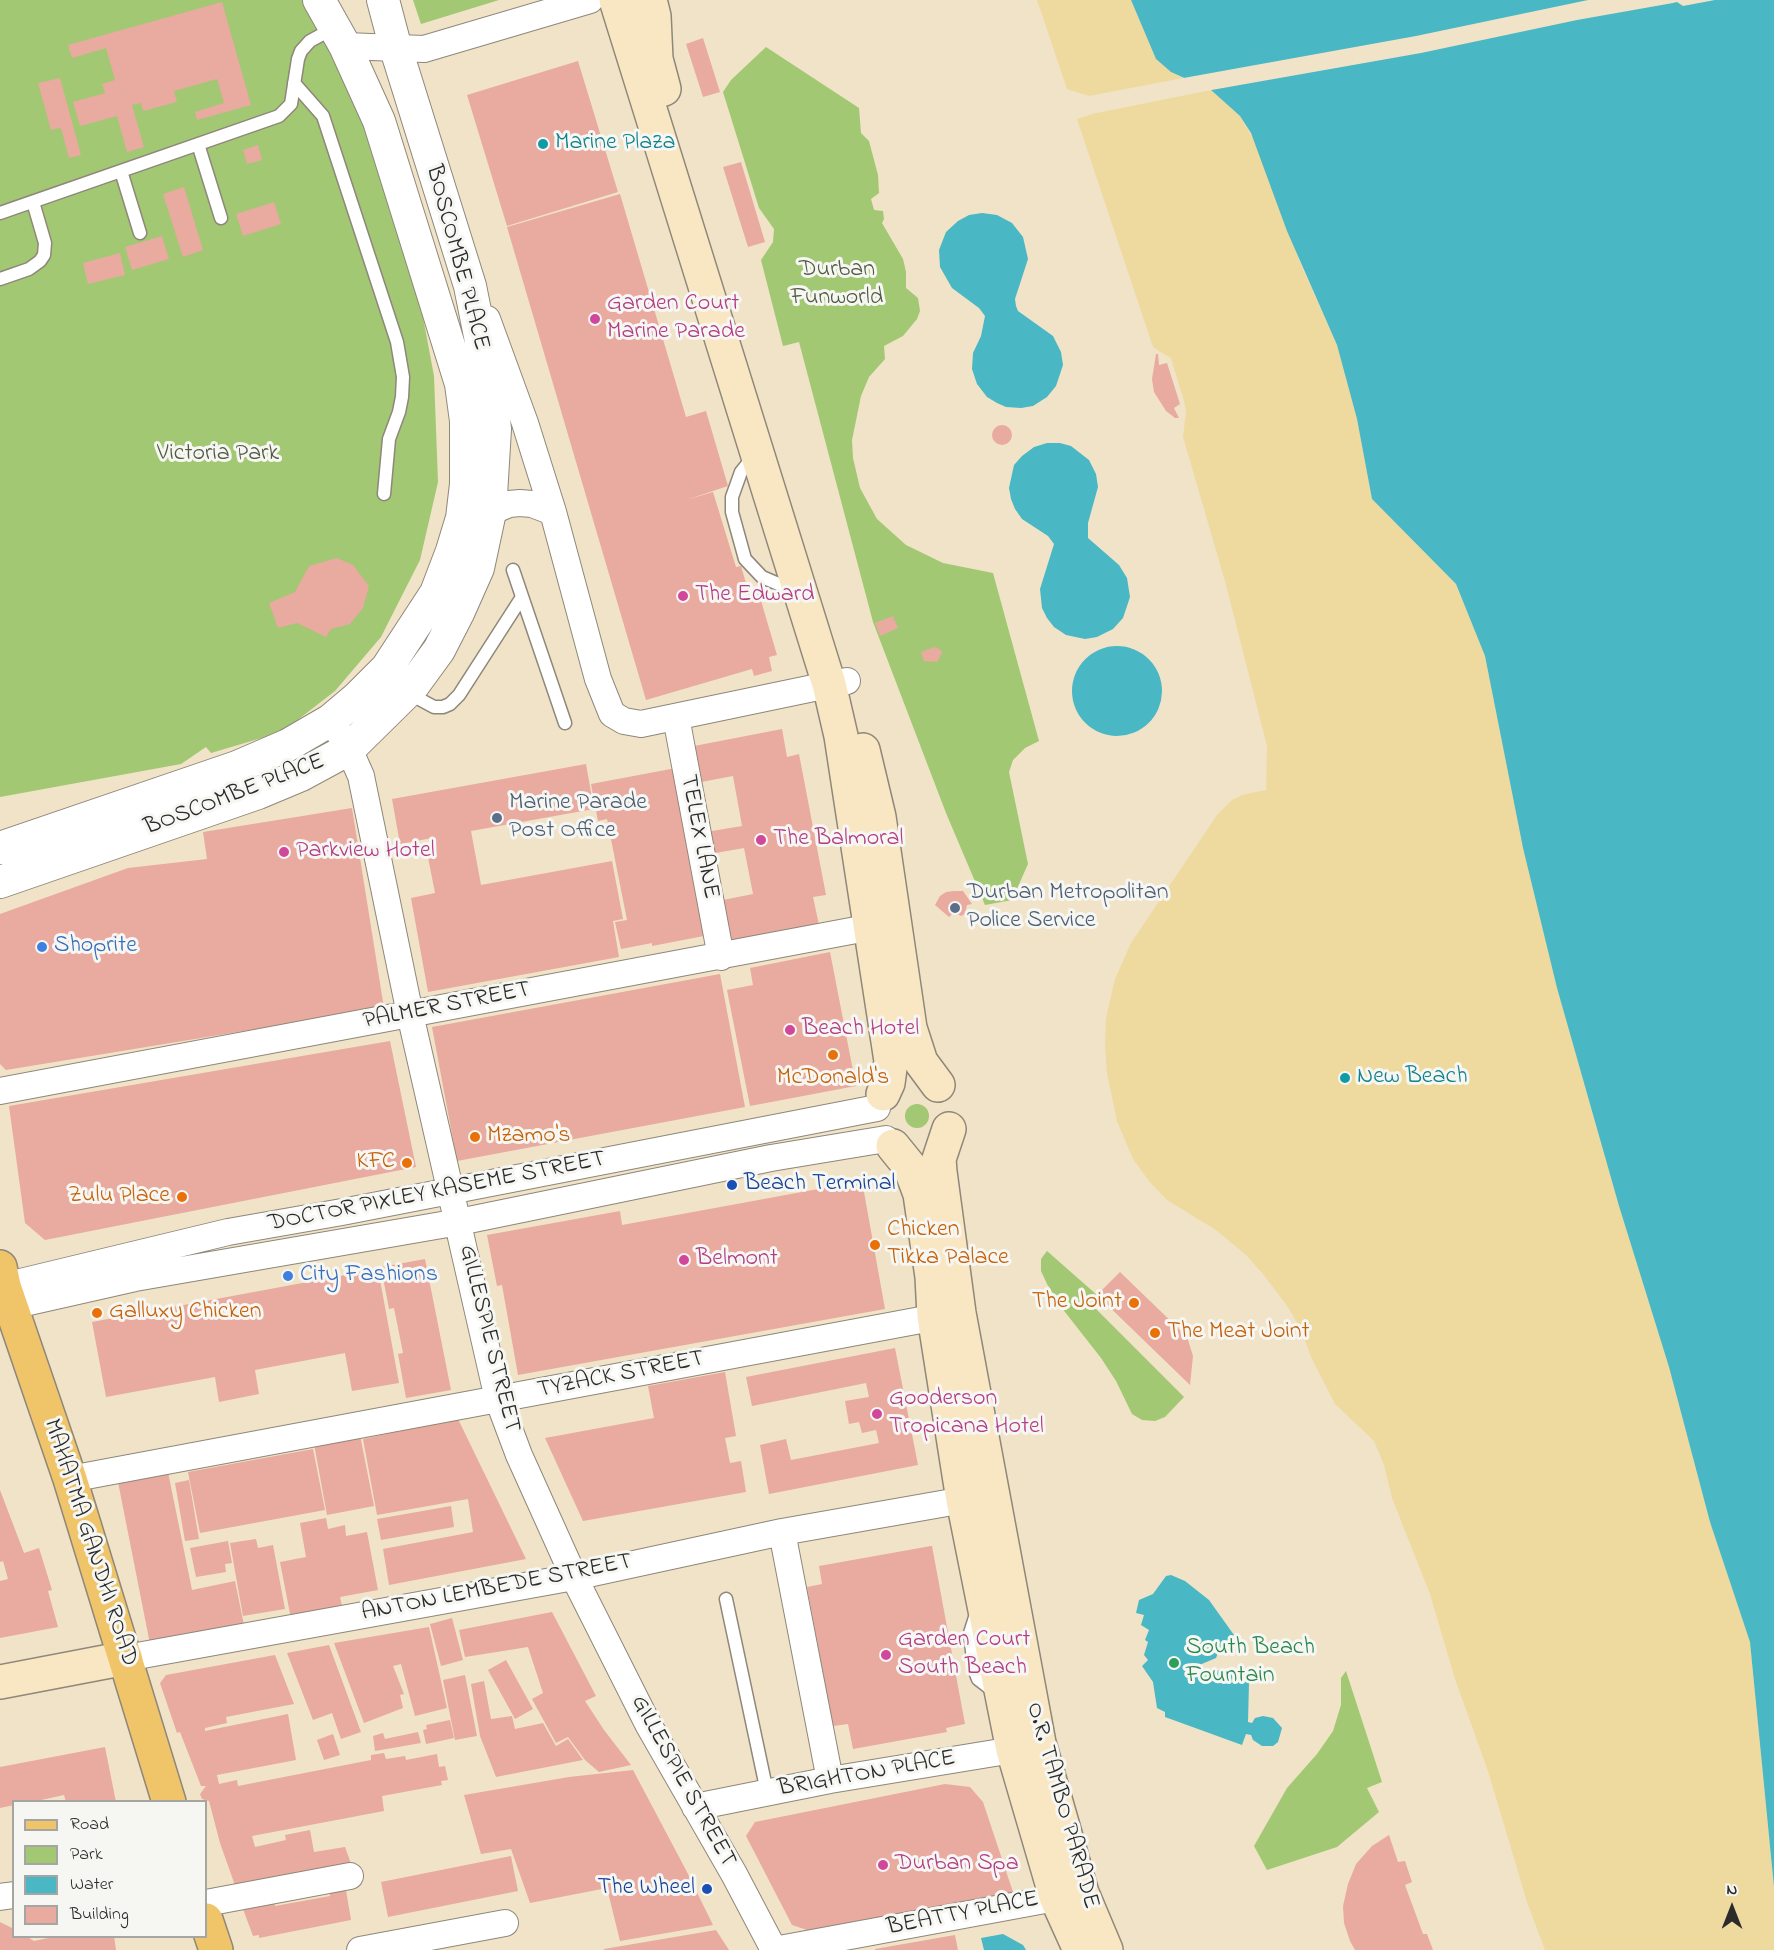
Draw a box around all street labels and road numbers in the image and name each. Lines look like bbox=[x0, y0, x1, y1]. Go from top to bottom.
street label: BOSCOMBE PLACE bbox=[417, 162, 495, 354]
street label: BOSCOMBE PLACE bbox=[141, 748, 329, 844]
street label: TELEX LANE bbox=[672, 772, 724, 902]
street label: PALMER STREET bbox=[361, 977, 533, 1037]
street label: DOCTOR PIXLEY KASEME STREET bbox=[266, 1146, 608, 1240]
street label: GILLESPIE STREET bbox=[451, 1242, 525, 1436]
street label: TYZACK STREET bbox=[535, 1346, 707, 1406]
street label: MAHATMA GANDHI ROAD bbox=[35, 1416, 143, 1670]
street label: ANTON LEMBEDE STREET bbox=[359, 1549, 635, 1629]
street label: GILLESPIE STREET bbox=[623, 1691, 741, 1873]
street label: O.R. TAMBO PARADE bbox=[1018, 1700, 1104, 1912]
street label: BRIGHTON PLACE bbox=[776, 1745, 958, 1805]
street label: BEATTY PLACE bbox=[885, 1886, 1041, 1944]

